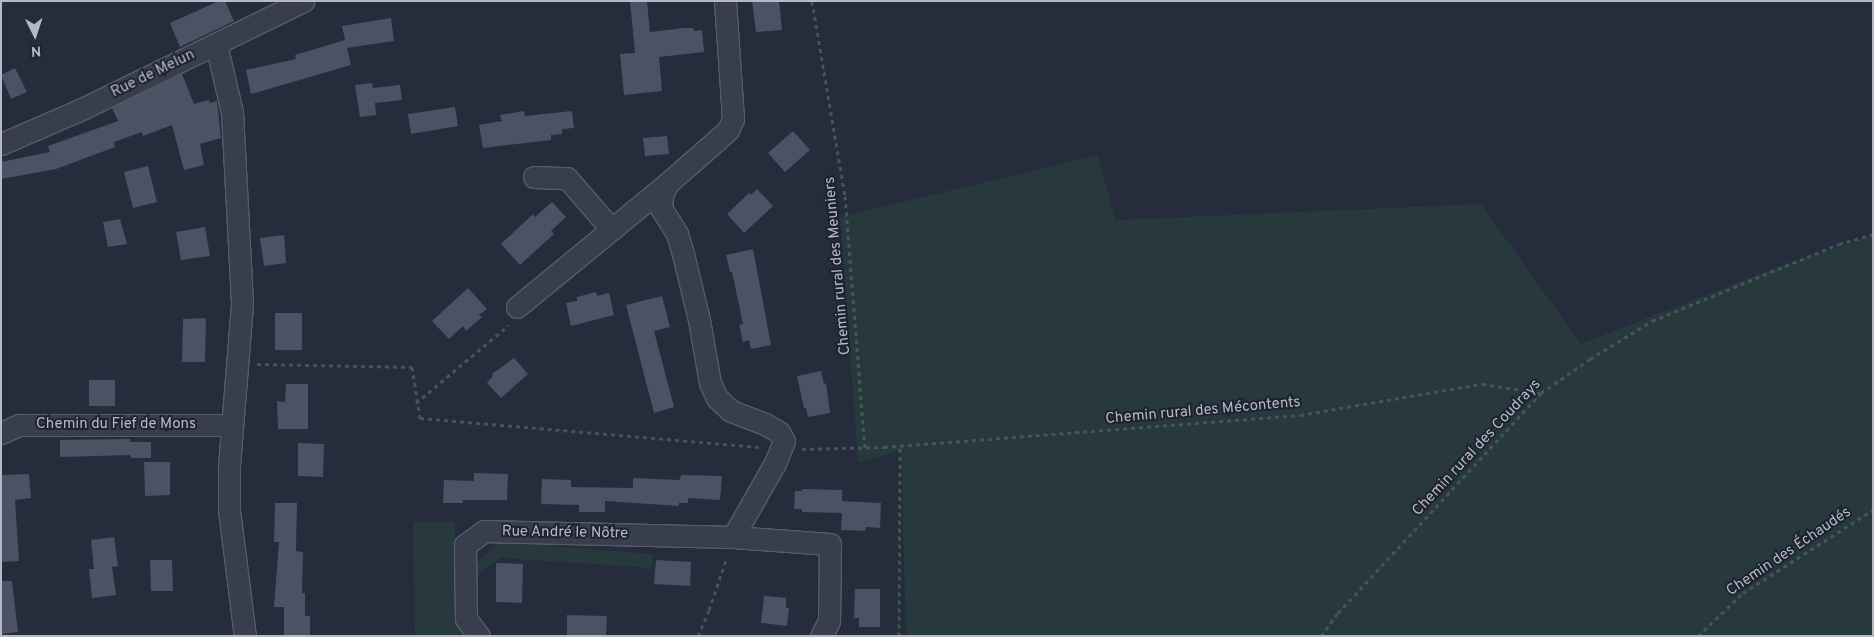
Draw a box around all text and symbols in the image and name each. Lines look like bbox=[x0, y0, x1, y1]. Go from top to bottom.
north arrow bbox=[10, 10, 60, 60]
text: N bbox=[30, 42, 42, 59]
street label: Rue de Melun bbox=[108, 46, 198, 102]
street label: Chemin rural des Meuniers bbox=[821, 176, 855, 356]
street label: Chemin rural des Coudrays bbox=[1409, 376, 1545, 520]
street label: Chemin rural des Mécontents bbox=[1105, 393, 1301, 429]
street label: Chemin du Fief de Mons bbox=[36, 416, 196, 434]
street label: Chemin des Échaudés bbox=[1723, 504, 1855, 600]
street label: Rue André le Nôtre bbox=[501, 523, 629, 543]

